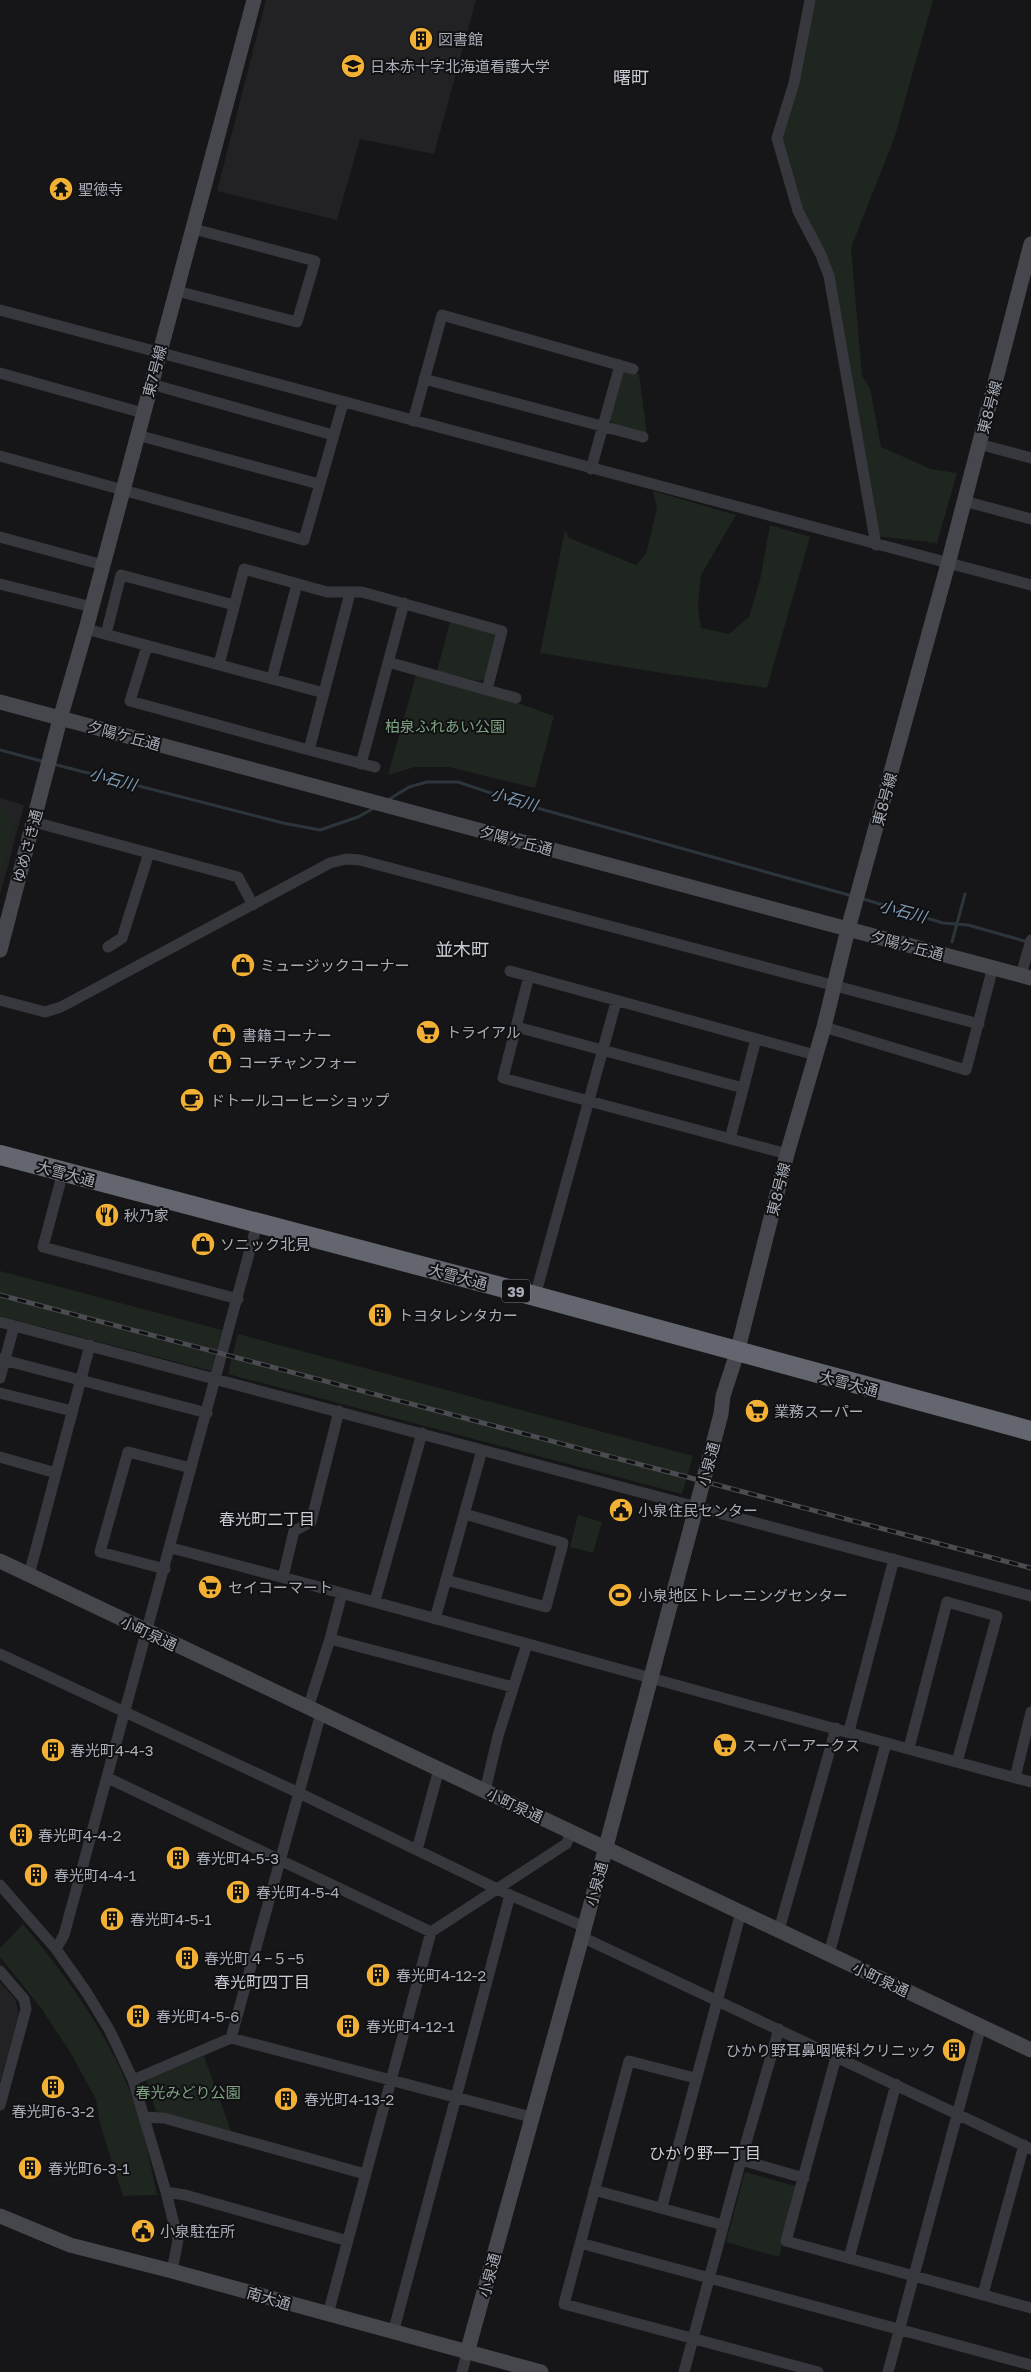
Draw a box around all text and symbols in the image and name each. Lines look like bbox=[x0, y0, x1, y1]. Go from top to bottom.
building icon: 図書館 bbox=[408, 26, 434, 52]
place label: 図書館 bbox=[438, 30, 483, 48]
school or university icon: 日本赤十字北海道看護大学 bbox=[340, 53, 366, 79]
place label: 日本赤十字北海道看護大学 bbox=[370, 57, 550, 75]
district label: 曙町 bbox=[613, 66, 649, 88]
temple icon: 聖徳寺 bbox=[48, 176, 74, 202]
place label: 聖徳寺 bbox=[78, 180, 123, 198]
street label: 東7号線 bbox=[138, 343, 170, 399]
street label: 東8号線 bbox=[973, 379, 1005, 435]
street label: 夕陽ケ丘通 bbox=[85, 717, 163, 753]
park label: 柏泉ふれあい公園 bbox=[385, 717, 505, 735]
water label: 小石川 bbox=[87, 763, 141, 795]
street label: 東8号線 bbox=[868, 771, 900, 827]
water label: 小石川 bbox=[488, 783, 542, 816]
street label: ゆめさき通 bbox=[9, 807, 45, 885]
street label: 夕陽ケ丘通 bbox=[477, 822, 555, 858]
water label: 小石川 bbox=[877, 895, 931, 927]
street label: 夕陽ケ丘通 bbox=[868, 927, 946, 963]
district label: 並木町 bbox=[435, 938, 489, 960]
shop icon: ミュージックコーナー bbox=[230, 952, 256, 978]
place label: ミュージックコーナー bbox=[260, 956, 410, 974]
supermarket icon: トライアル bbox=[415, 1019, 441, 1045]
shop icon: 書籍コーナー bbox=[211, 1022, 237, 1048]
place label: トライアル bbox=[446, 1023, 521, 1041]
place label: 書籍コーナー bbox=[242, 1026, 332, 1044]
shop icon: コーチャンフォー bbox=[207, 1049, 233, 1075]
place label: コーチャンフォー bbox=[238, 1053, 357, 1071]
cafe icon: ドトールコーヒーショップ bbox=[179, 1087, 205, 1113]
place label: ドトールコーヒーショップ bbox=[210, 1091, 389, 1109]
street label: 大雪大通 bbox=[35, 1157, 97, 1189]
street label: 東8号線 bbox=[763, 1161, 793, 1217]
restaurant icon: 秋乃家 bbox=[94, 1202, 120, 1228]
place label: 秋乃家 bbox=[124, 1206, 169, 1224]
shop icon: ソニック北見 bbox=[190, 1231, 216, 1257]
place label: ソニック北見 bbox=[220, 1235, 310, 1253]
street label: 大雪大通 bbox=[427, 1260, 489, 1292]
road number: 39 bbox=[502, 1280, 530, 1302]
building icon: トヨタレンタカー bbox=[367, 1302, 393, 1328]
place label: トヨタレンタカー bbox=[398, 1306, 518, 1324]
street label: 大雪大通 bbox=[818, 1367, 880, 1399]
supermarket icon: 業務スーパー bbox=[744, 1398, 770, 1424]
place label: 業務スーパー bbox=[774, 1402, 864, 1420]
street label: 小泉通 bbox=[693, 1440, 723, 1488]
public building icon: 小泉住民センター bbox=[608, 1497, 634, 1523]
place label: 小泉住民センター bbox=[638, 1501, 758, 1519]
district label: 春光町二丁目 bbox=[219, 1509, 315, 1529]
supermarket icon: セイコーマート bbox=[197, 1574, 223, 1600]
place label: セイコーマート bbox=[228, 1578, 333, 1596]
sports icon: 小泉地区トレーニングセンター bbox=[607, 1582, 633, 1608]
place label: 小泉地区トレーニングセンター bbox=[638, 1586, 848, 1604]
street label: 小町泉通 bbox=[118, 1612, 180, 1654]
supermarket icon: スーパーアークス bbox=[712, 1732, 738, 1758]
place label: スーパーアークス bbox=[742, 1736, 860, 1754]
building icon: 春光町4-4-3 bbox=[40, 1737, 66, 1763]
place label: 春光町4-4-3 bbox=[70, 1741, 153, 1759]
street label: 小町泉通 bbox=[484, 1784, 546, 1826]
building icon: 春光町4-4-2 bbox=[8, 1822, 34, 1848]
place label: 春光町4-4-2 bbox=[38, 1826, 121, 1844]
building icon: 春光町4-5-3 bbox=[165, 1845, 191, 1871]
place label: 春光町4-5-3 bbox=[196, 1849, 279, 1867]
street label: 小泉通 bbox=[581, 1860, 611, 1908]
building icon: 春光町4-4-1 bbox=[23, 1862, 49, 1888]
place label: 春光町4-4-1 bbox=[54, 1866, 136, 1884]
building icon: 春光町4-5-4 bbox=[225, 1879, 251, 1905]
place label: 春光町4-5-4 bbox=[256, 1883, 339, 1901]
building icon: 春光町4-5-1 bbox=[99, 1906, 125, 1932]
place label: 春光町4-5-1 bbox=[130, 1910, 212, 1928]
building icon: 春光町４−５−5 bbox=[174, 1945, 200, 1971]
place label: 春光町４−５−5 bbox=[204, 1949, 304, 1967]
street label: 小町泉通 bbox=[850, 1958, 912, 2000]
building icon: 春光町4-12-2 bbox=[365, 1962, 391, 1988]
place label: 春光町4-12-2 bbox=[396, 1966, 486, 1984]
district label: 春光町四丁目 bbox=[214, 1972, 310, 1992]
building icon: 春光町4-5-6 bbox=[125, 2003, 151, 2029]
place label: 春光町4-5-6 bbox=[156, 2007, 239, 2025]
building icon: 春光町4-12-1 bbox=[335, 2013, 361, 2039]
place label: 春光町4-12-1 bbox=[366, 2017, 455, 2035]
building icon: ひかり野耳鼻咽喉科クリニック bbox=[941, 2037, 967, 2063]
place label: ひかり野耳鼻咽喉科クリニック bbox=[726, 2041, 936, 2059]
building icon: 春光町6-3-2 bbox=[40, 2074, 66, 2100]
park label: 春光みどり公園 bbox=[135, 2083, 241, 2101]
building icon: 春光町4-13-2 bbox=[273, 2086, 299, 2112]
place label: 春光町4-13-2 bbox=[304, 2090, 394, 2108]
place label: 春光町6-3-2 bbox=[12, 2102, 94, 2120]
district label: ひかり野一丁目 bbox=[649, 2143, 761, 2163]
building icon: 春光町6-3-1 bbox=[17, 2155, 43, 2181]
place label: 春光町6-3-1 bbox=[48, 2159, 130, 2177]
public building icon: 小泉駐在所 bbox=[130, 2218, 156, 2244]
place label: 小泉駐在所 bbox=[160, 2222, 235, 2240]
street label: 小泉通 bbox=[474, 2251, 504, 2299]
street label: 南大通 bbox=[245, 2283, 293, 2313]

